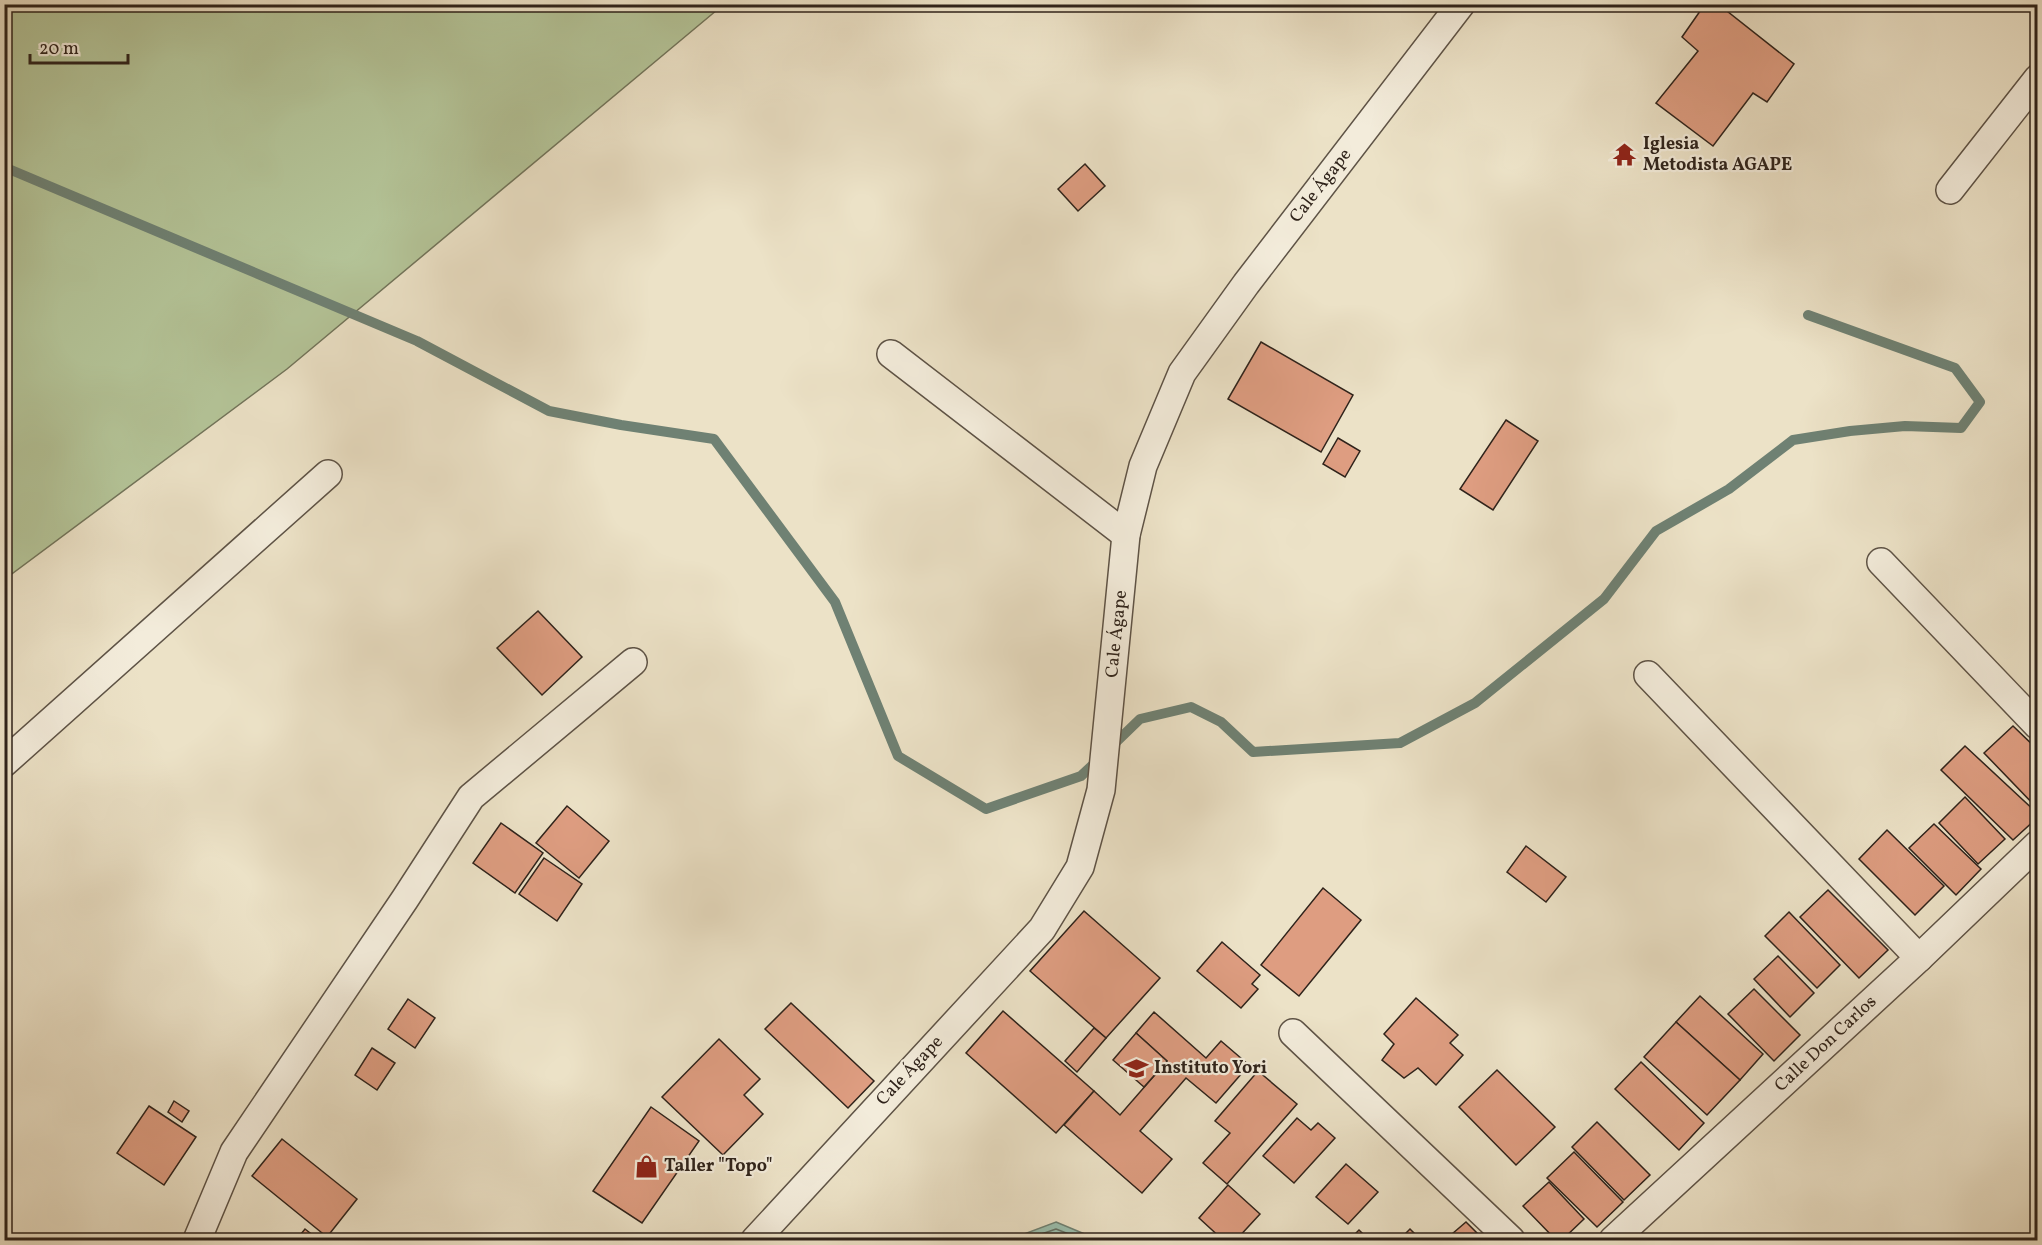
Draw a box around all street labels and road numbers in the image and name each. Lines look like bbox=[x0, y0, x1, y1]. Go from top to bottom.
street label: Cale Ágape bbox=[1284, 144, 1358, 228]
street label: Cale Ágape bbox=[1100, 589, 1134, 679]
street label: Calle Don Carlos bbox=[1769, 990, 1883, 1098]
street label: Cale Ágape bbox=[871, 1030, 949, 1112]

